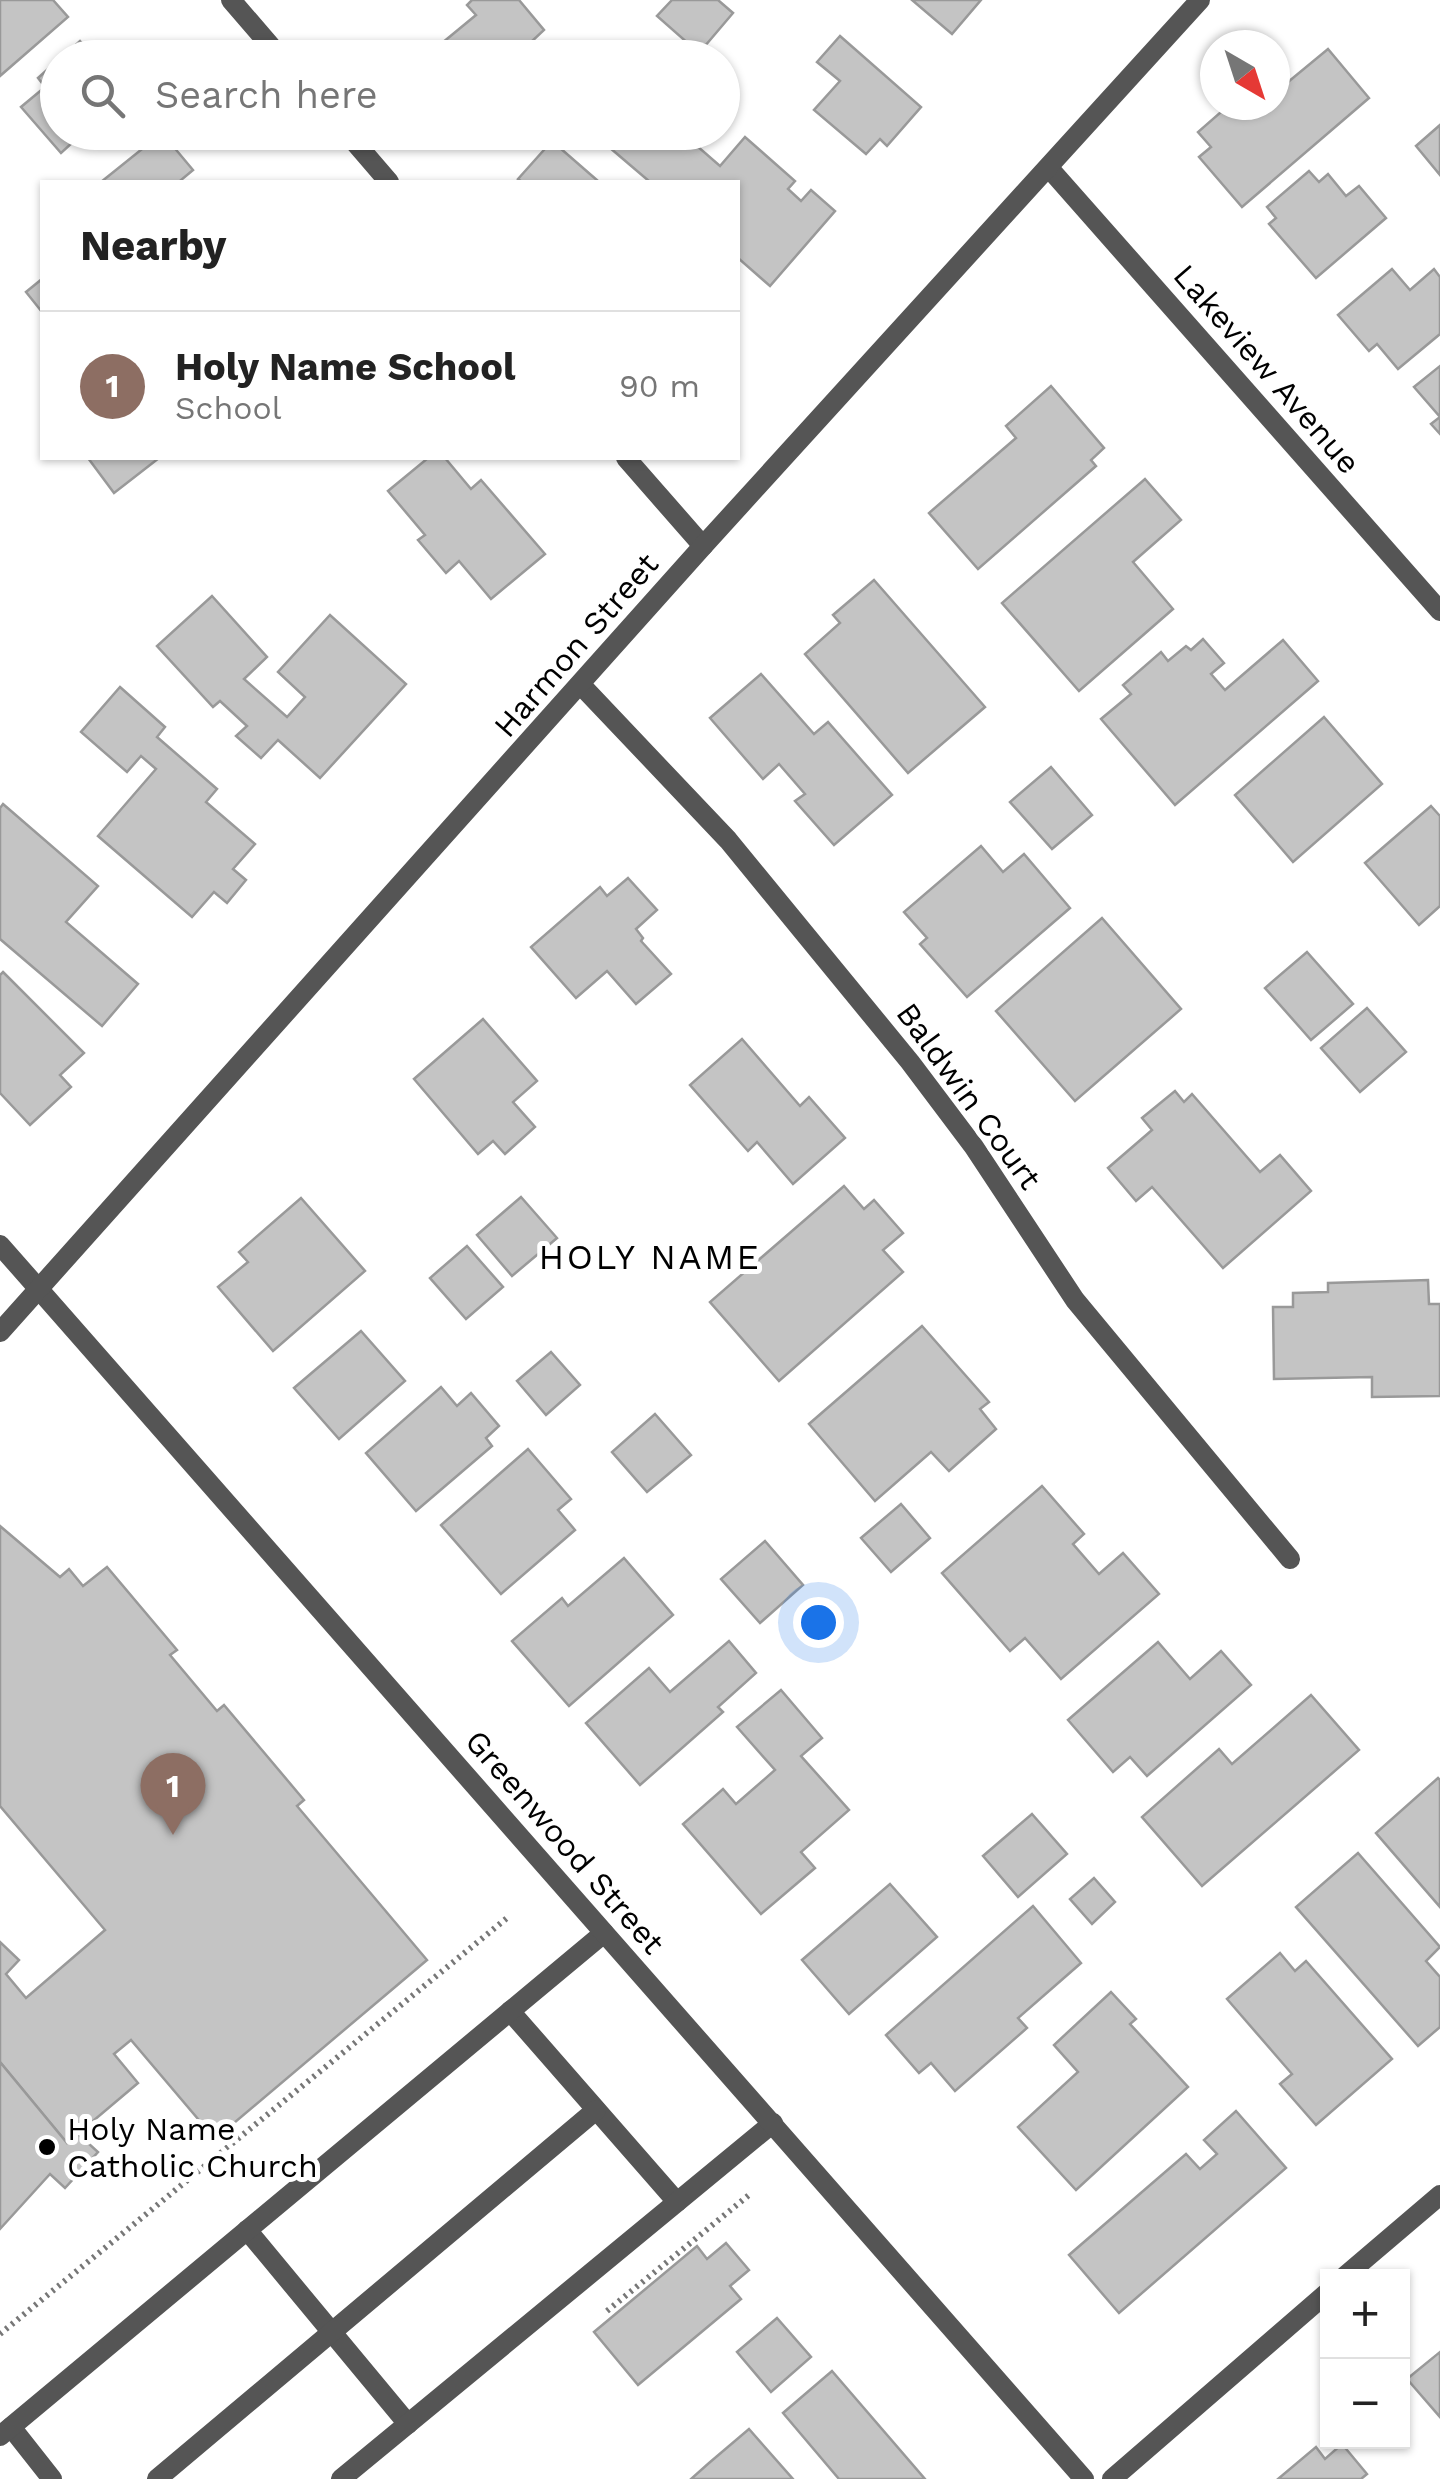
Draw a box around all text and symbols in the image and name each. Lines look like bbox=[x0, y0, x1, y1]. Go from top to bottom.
north arrow bbox=[1200, 30, 1290, 120]
search box bbox=[40, 40, 740, 150]
icon: search bbox=[75, 68, 130, 123]
text: Search here bbox=[155, 73, 378, 117]
text: Nearby bbox=[80, 221, 227, 270]
street label: Lakeview Avenue bbox=[1166, 257, 1368, 481]
text: Holy Name School bbox=[175, 345, 515, 389]
text: 1 bbox=[106, 367, 119, 405]
text: 90 m bbox=[619, 367, 700, 405]
text: School bbox=[175, 389, 281, 427]
street label: Harmon Street bbox=[486, 545, 666, 745]
street label: Baldwin Court bbox=[889, 995, 1049, 1197]
district label: HOLY NAME bbox=[539, 1236, 761, 1278]
your location bbox=[793, 1597, 844, 1648]
street label: Greenwood Street bbox=[457, 1722, 673, 1962]
pin: 1 bbox=[140, 1752, 206, 1835]
place label: Holy Name Catholic Church bbox=[67, 2110, 318, 2185]
marker: Holy Name Catholic Church bbox=[36, 2136, 58, 2158]
map controls bbox=[1320, 2269, 1410, 2449]
button: + bbox=[1320, 2269, 1410, 2359]
button: − bbox=[1320, 2359, 1410, 2449]

